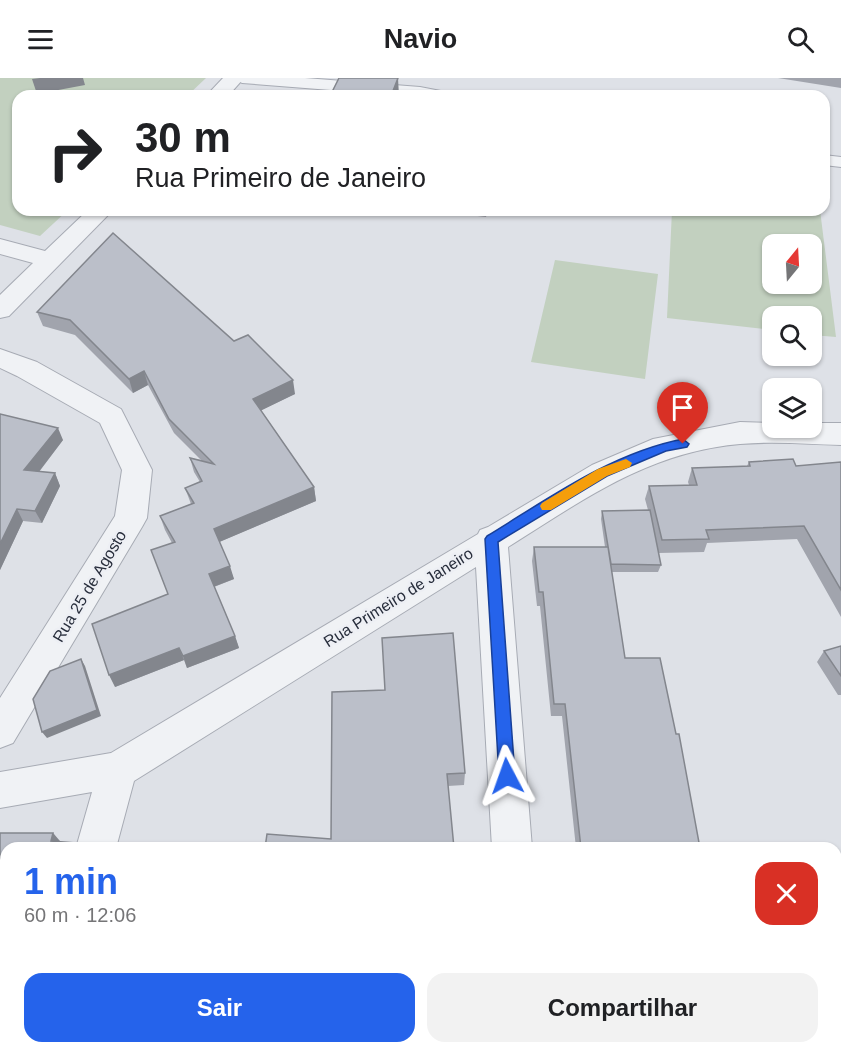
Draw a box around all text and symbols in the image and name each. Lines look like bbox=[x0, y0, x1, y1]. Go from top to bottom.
icon: menu bbox=[24, 23, 57, 56]
icon: search bbox=[784, 23, 817, 56]
text: Navio bbox=[384, 24, 457, 54]
icon: right bbox=[36, 114, 114, 192]
text: 30 m bbox=[135, 114, 231, 161]
text: Rua Primeiro de Janeiro bbox=[135, 163, 426, 193]
north arrow bbox=[762, 234, 822, 294]
map controls bbox=[762, 234, 822, 438]
button: search bbox=[762, 306, 822, 366]
button: layers bbox=[762, 378, 822, 438]
pin bbox=[657, 382, 708, 444]
icon: arrive bbox=[666, 391, 699, 424]
street label: Rua 25 de Agosto bbox=[49, 527, 130, 645]
street label: Rua Primeiro de Janeiro bbox=[321, 544, 476, 650]
position arrow bbox=[475, 744, 539, 808]
text: 1 min bbox=[24, 861, 118, 902]
button: close bbox=[755, 862, 818, 925]
text: 60 m · 12:06 bbox=[24, 904, 136, 926]
button: Sair bbox=[24, 973, 415, 1042]
button: Compartilhar bbox=[427, 973, 818, 1042]

